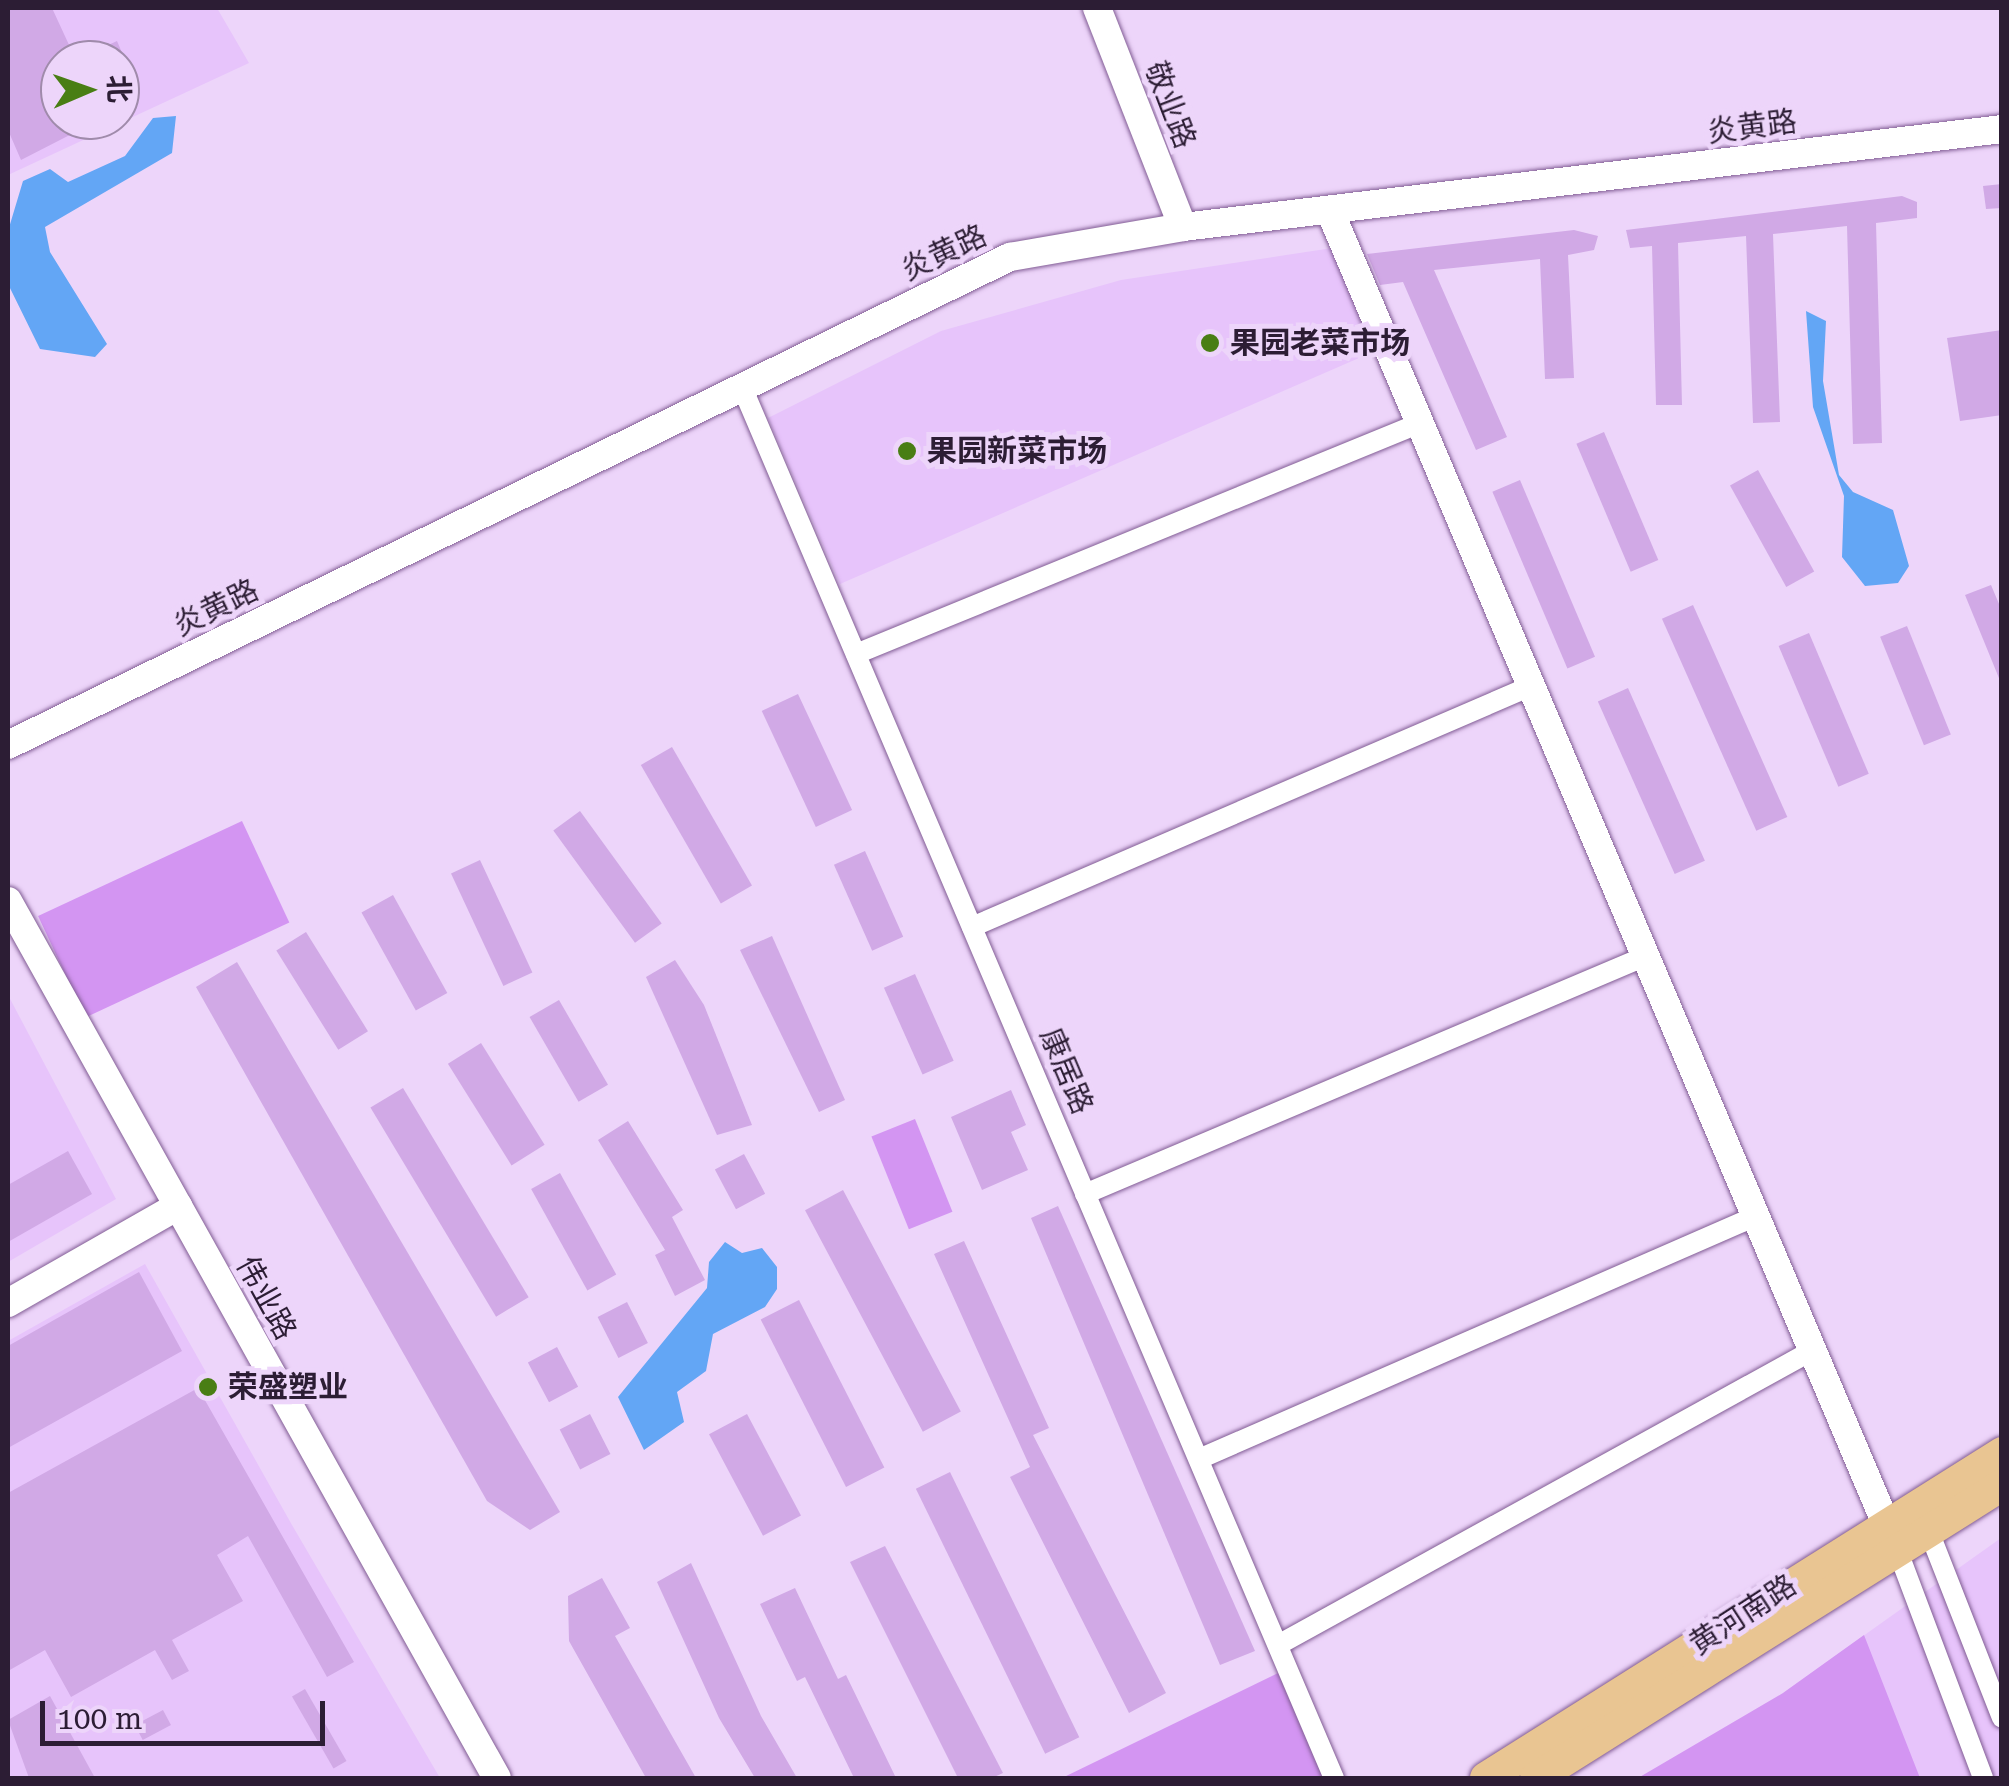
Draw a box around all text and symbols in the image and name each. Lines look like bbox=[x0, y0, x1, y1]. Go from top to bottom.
north arrow bbox=[40, 40, 140, 140]
street label: 敬业路 bbox=[1137, 57, 1203, 153]
text: 北 bbox=[102, 74, 135, 104]
street label: 炎黄路 bbox=[1705, 104, 1799, 150]
street label: 炎黄路 bbox=[896, 218, 992, 288]
place label: 果园老菜市场 bbox=[1230, 325, 1410, 361]
marker: 果园老菜市场 bbox=[1199, 332, 1221, 354]
place label: 果园新菜市场 bbox=[927, 433, 1107, 469]
marker: 果园新菜市场 bbox=[896, 440, 918, 462]
street label: 炎黄路 bbox=[168, 572, 264, 644]
street label: 康居路 bbox=[1032, 1023, 1100, 1119]
street label: 伟业路 bbox=[228, 1250, 304, 1346]
place label: 荣盛塑业 bbox=[228, 1369, 348, 1405]
marker: 荣盛塑业 bbox=[197, 1376, 219, 1398]
street label: 黄河南路 bbox=[1683, 1567, 1803, 1663]
scale bar bbox=[45, 1681, 330, 1743]
text: 100 m bbox=[57, 1701, 142, 1736]

